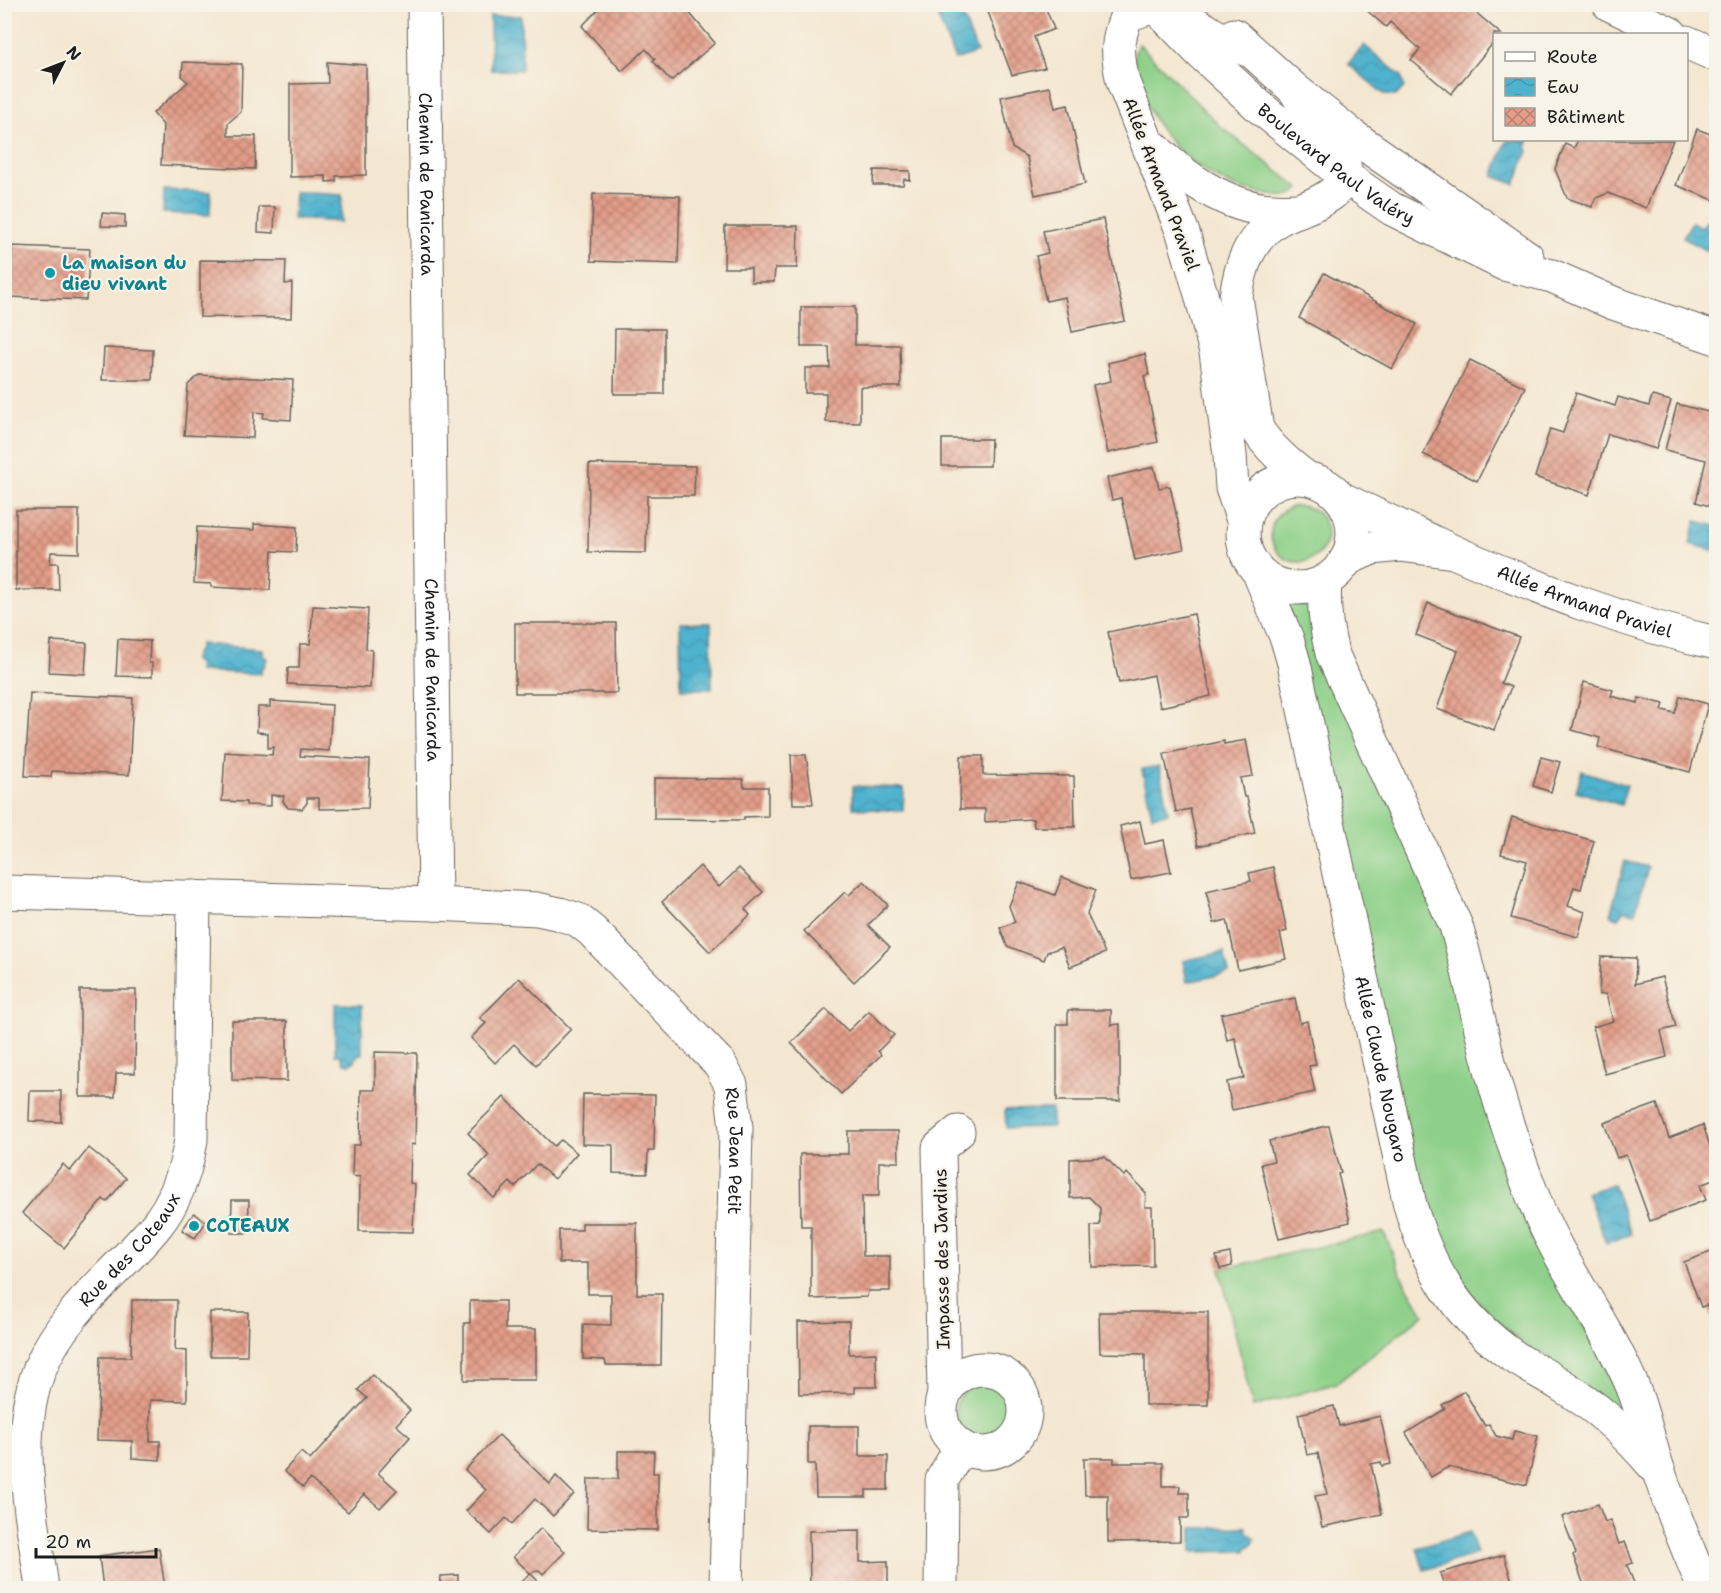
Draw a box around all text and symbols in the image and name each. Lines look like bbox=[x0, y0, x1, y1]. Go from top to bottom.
north arrow bbox=[33, 33, 93, 93]
legend bbox=[1493, 33, 1688, 141]
text: N bbox=[62, 42, 86, 65]
text: Route bbox=[1547, 45, 1598, 69]
text: Eau bbox=[1547, 75, 1579, 99]
street label: Chemin de Panicarda bbox=[413, 92, 439, 276]
street label: Allée Armand Praviel bbox=[1117, 94, 1205, 275]
street label: Boulevard Paul Valéry bbox=[1252, 98, 1419, 230]
text: Bâtiment bbox=[1547, 105, 1625, 129]
place label: La maison du dieu vivant bbox=[62, 251, 187, 296]
marker: La maison du dieu vivant bbox=[43, 266, 57, 280]
street label: Allée Armand Praviel bbox=[1494, 560, 1675, 644]
street label: Chemin de Panicarda bbox=[419, 578, 445, 762]
street label: Allée Claude Nougaro bbox=[1349, 973, 1413, 1165]
street label: Rue Jean Petit bbox=[719, 1086, 748, 1215]
street label: Impasse des Jardins bbox=[928, 1168, 956, 1350]
street label: Rue des Coteaux bbox=[73, 1189, 186, 1312]
place label: COTEAUX bbox=[206, 1214, 290, 1238]
marker: COTEAUX bbox=[187, 1219, 201, 1233]
scale bar bbox=[36, 1521, 156, 1559]
text: 20 m bbox=[45, 1530, 91, 1554]

